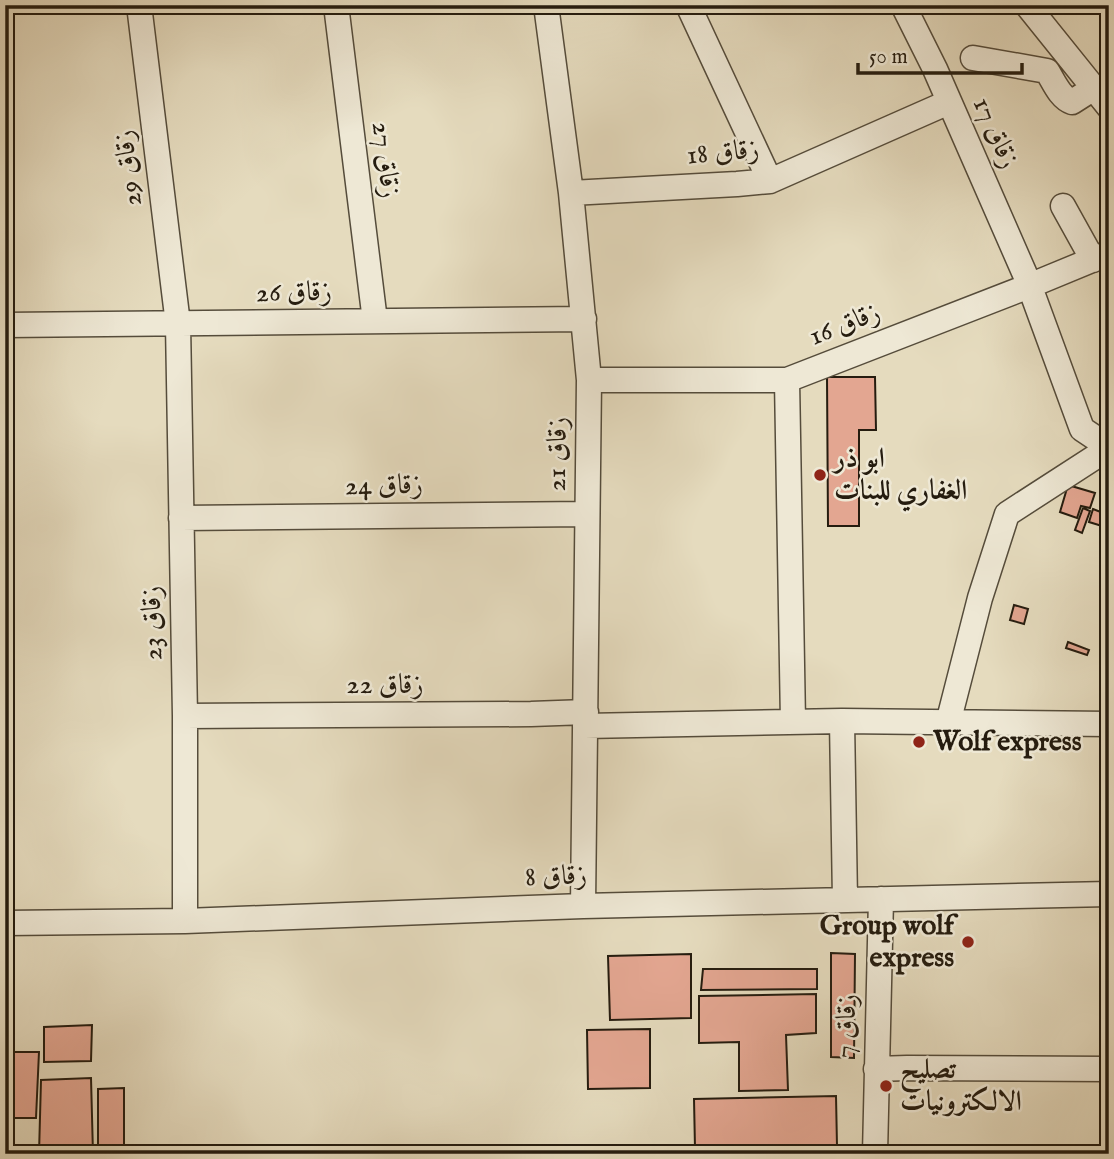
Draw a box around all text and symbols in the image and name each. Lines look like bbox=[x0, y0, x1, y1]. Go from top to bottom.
scale bar bbox=[858, 32, 1023, 76]
text: 50 m bbox=[869, 44, 908, 71]
street label: زقاق 17 bbox=[964, 92, 1026, 174]
street label: زقاق 27 bbox=[363, 120, 407, 200]
street label: زقاق 29 bbox=[107, 128, 151, 208]
street label: زقاق 18 bbox=[685, 132, 761, 174]
street label: زقاق 26 bbox=[256, 275, 332, 311]
street label: زقاق 16 bbox=[804, 296, 886, 354]
street label: زقاق 21 bbox=[540, 416, 576, 492]
place label: ابو ذر الغفاري للبنات bbox=[831, 442, 967, 512]
marker: ابو ذر الغفاري للبنات bbox=[812, 467, 828, 483]
street label: زقاق 24 bbox=[345, 468, 423, 504]
street label: زقاق 23 bbox=[135, 585, 171, 661]
street label: زقاق 22 bbox=[346, 668, 424, 703]
place label: Wolf express bbox=[932, 725, 1082, 760]
marker: Wolf express bbox=[911, 734, 927, 750]
street label: زقاق 8 bbox=[524, 858, 588, 896]
place label: Group wolf express bbox=[820, 909, 959, 976]
marker: Group wolf express bbox=[960, 934, 976, 950]
street label: زقاق 7 bbox=[828, 993, 866, 1059]
place label: تصليح الالكترونيات bbox=[900, 1053, 1022, 1120]
marker: تصليح الالكترونيات bbox=[878, 1078, 894, 1094]

